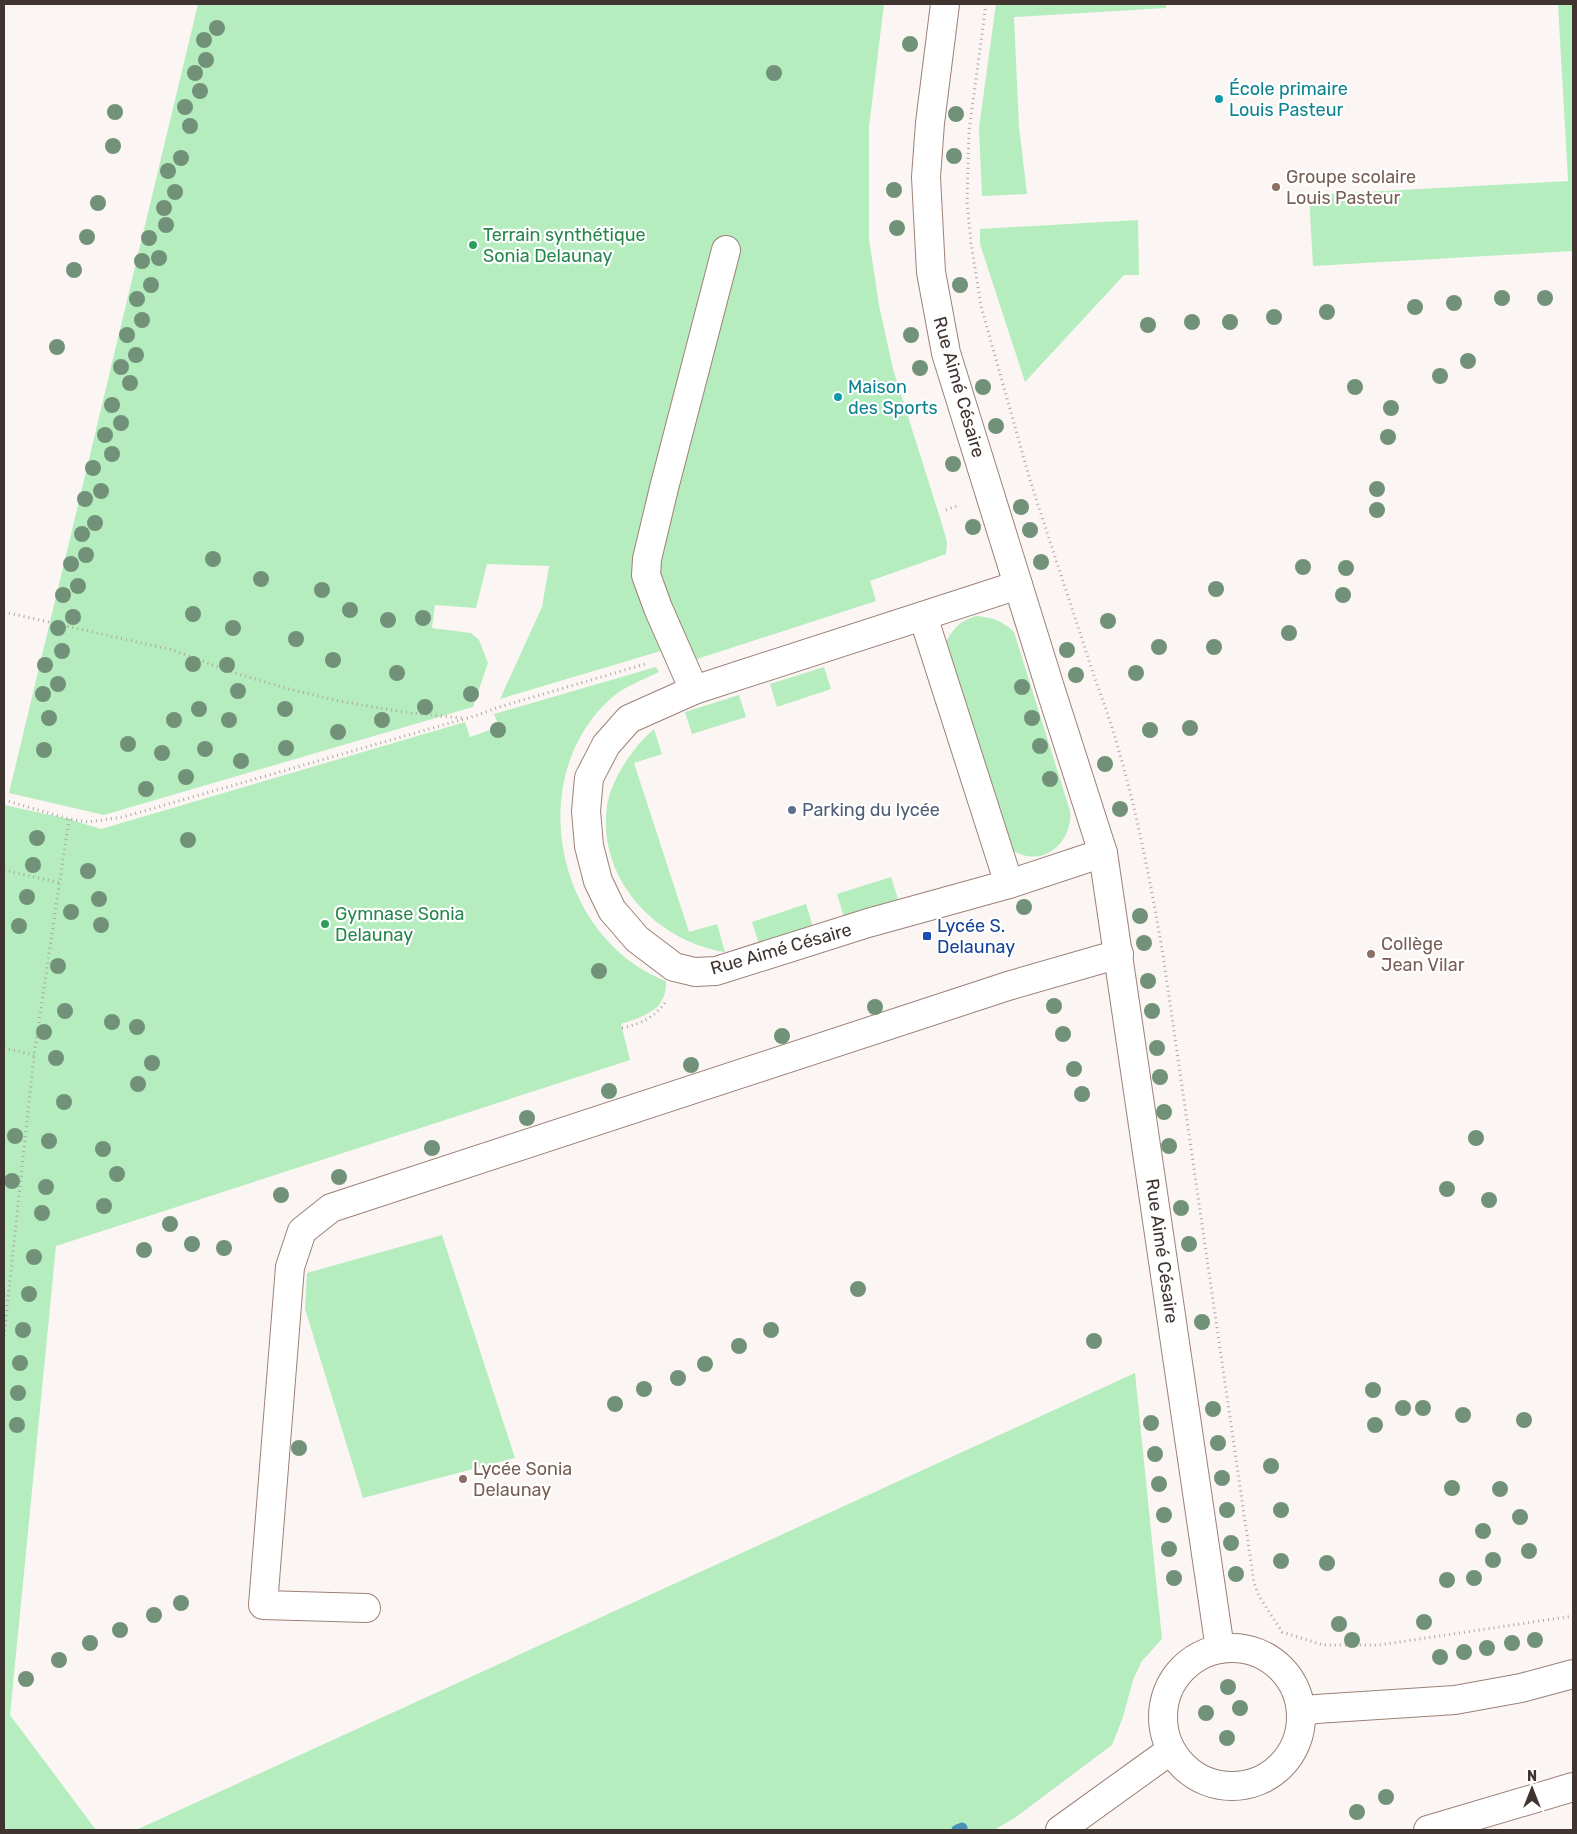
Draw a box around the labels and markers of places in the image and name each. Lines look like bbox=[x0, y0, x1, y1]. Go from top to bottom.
place label: École primaire Louis Pasteur bbox=[1229, 78, 1348, 121]
marker: École primaire Louis Pasteur bbox=[1213, 93, 1225, 105]
place label: Groupe scolaire Louis Pasteur bbox=[1286, 166, 1416, 209]
marker: Groupe scolaire Louis Pasteur bbox=[1270, 181, 1282, 193]
place label: Terrain synthétique Sonia Delaunay bbox=[483, 224, 646, 267]
marker: Terrain synthétique Sonia Delaunay bbox=[467, 239, 479, 251]
place label: Maison des Sports bbox=[848, 376, 938, 419]
marker: Maison des Sports bbox=[832, 391, 844, 403]
place label: Parking du lycée bbox=[802, 799, 940, 821]
marker: Parking du lycée bbox=[786, 804, 798, 816]
place label: Gymnase Sonia Delaunay bbox=[335, 903, 464, 946]
place label: Lycée S. Delaunay bbox=[937, 915, 1015, 958]
marker: Gymnase Sonia Delaunay bbox=[319, 918, 331, 930]
marker: Lycée S. Delaunay bbox=[921, 930, 933, 942]
place label: Collège Jean Vilar bbox=[1381, 933, 1465, 976]
marker: Collège Jean Vilar bbox=[1365, 948, 1377, 960]
place label: Lycée Sonia Delaunay bbox=[473, 1458, 572, 1501]
marker: Lycée Sonia Delaunay bbox=[457, 1473, 469, 1485]

